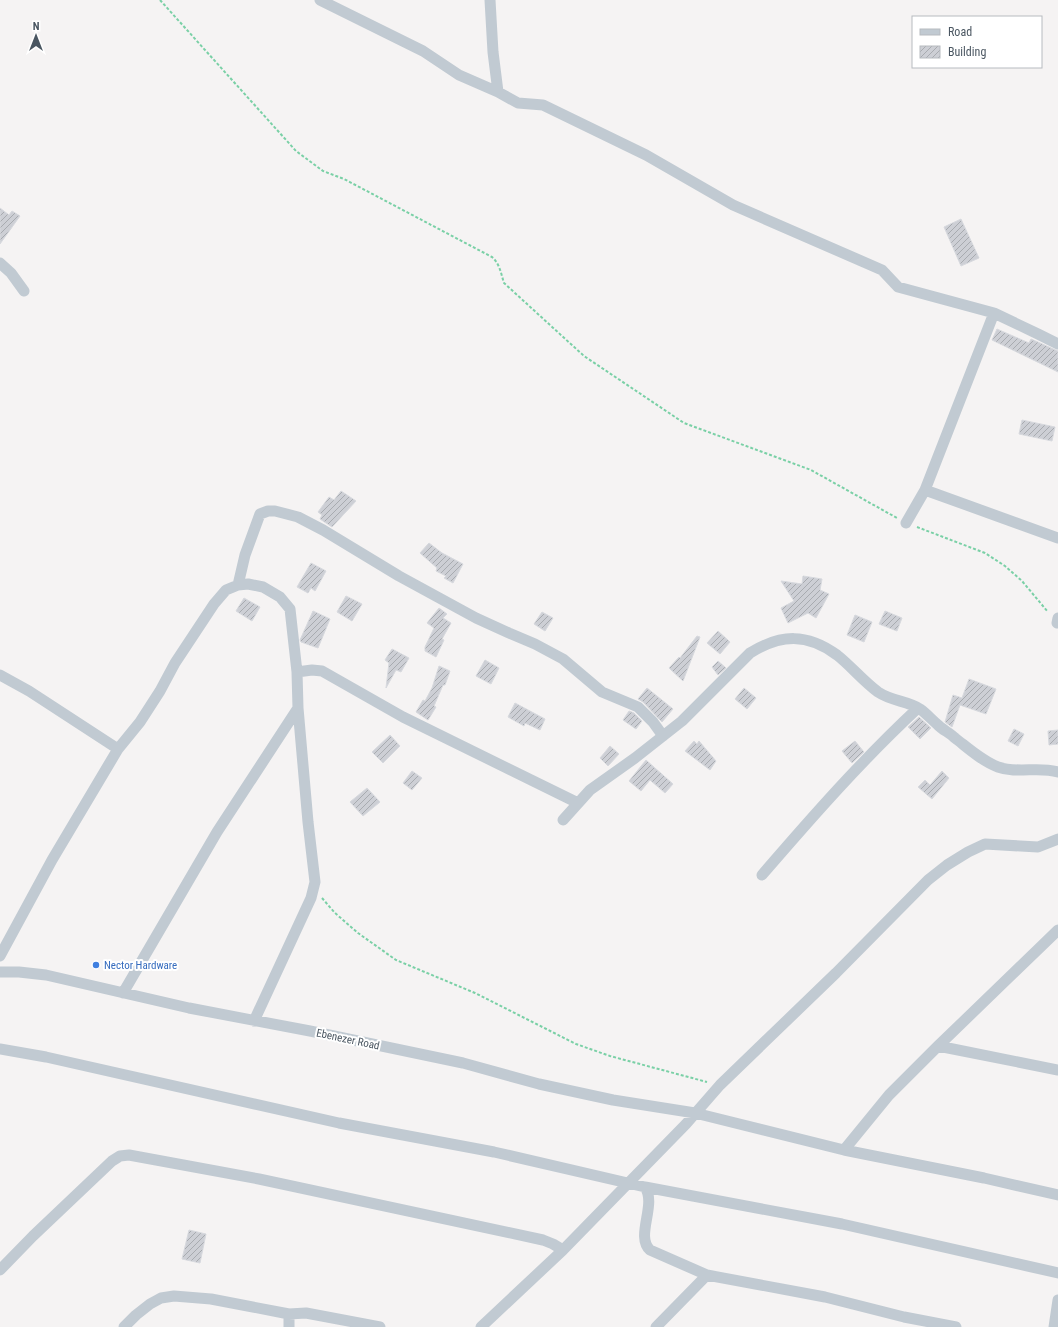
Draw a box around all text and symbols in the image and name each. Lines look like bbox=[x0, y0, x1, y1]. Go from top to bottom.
north arrow bbox=[16, 16, 56, 56]
legend bbox=[912, 16, 1042, 68]
text: N bbox=[33, 20, 40, 33]
text: Road bbox=[948, 25, 972, 39]
text: Building bbox=[948, 45, 986, 59]
place label: Nector Hardware bbox=[104, 959, 177, 972]
marker: Nector Hardware bbox=[91, 960, 101, 970]
street label: Ebenezer Road bbox=[315, 1026, 381, 1053]

